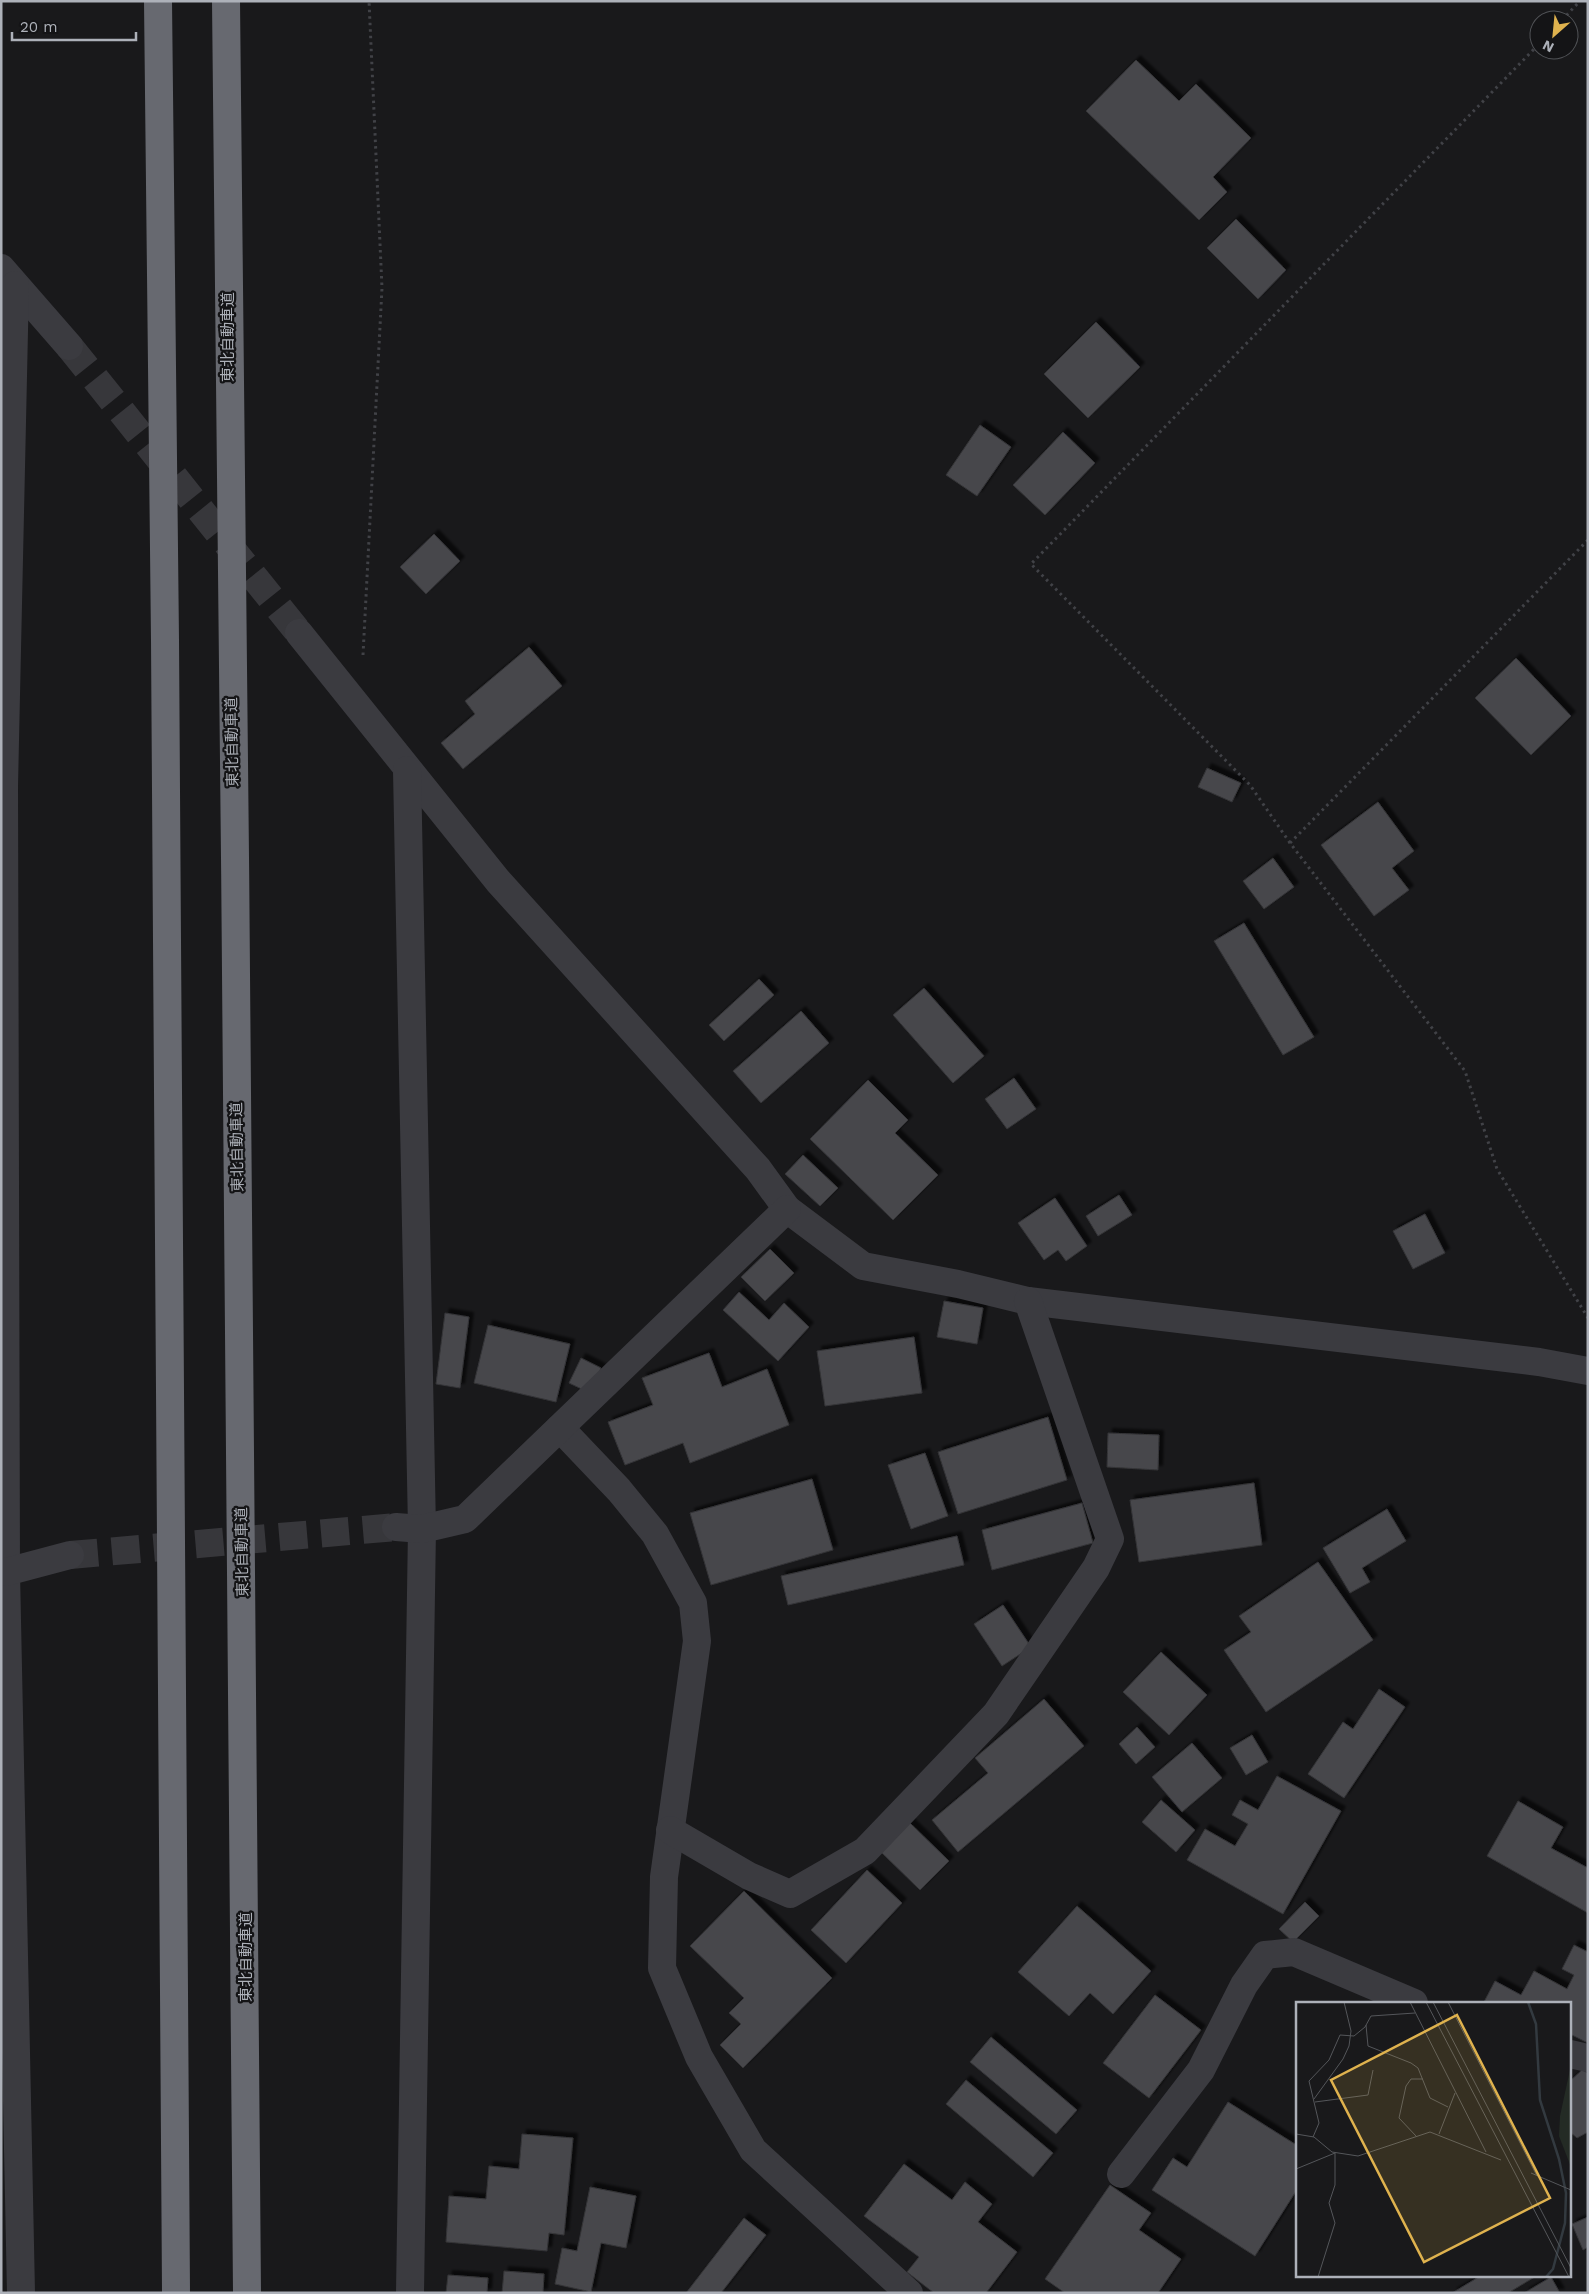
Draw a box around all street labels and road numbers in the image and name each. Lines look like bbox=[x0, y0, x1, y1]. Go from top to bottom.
street label: 東北自動車道 bbox=[219, 292, 237, 382]
street label: 東北自動車道 bbox=[222, 697, 242, 787]
street label: 東北自動車道 bbox=[227, 1102, 247, 1192]
street label: 東北自動車道 bbox=[232, 1507, 252, 1597]
street label: 東北自動車道 bbox=[237, 1912, 255, 2002]

